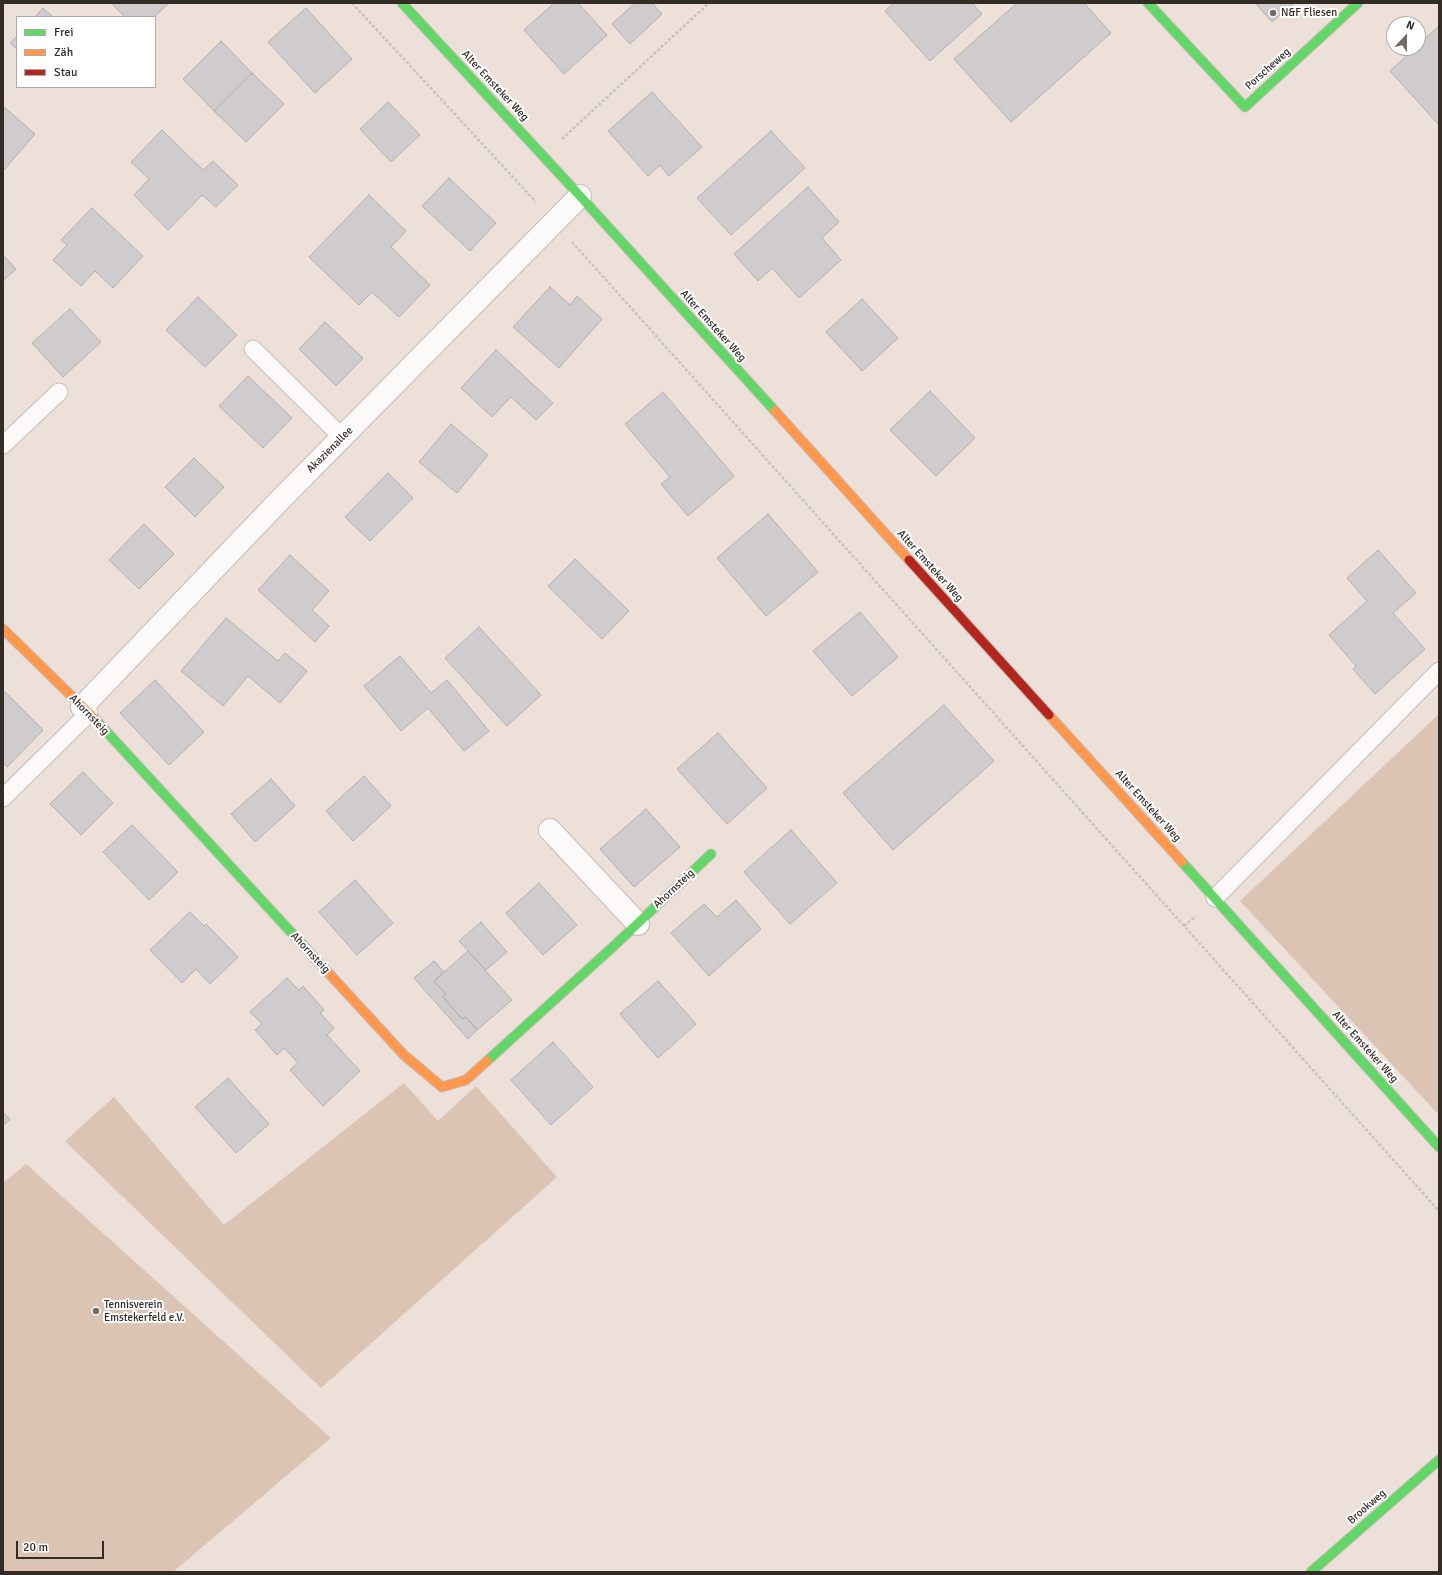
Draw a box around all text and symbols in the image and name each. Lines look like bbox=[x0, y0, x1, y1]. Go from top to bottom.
place label: N&F Fliesen bbox=[1281, 6, 1337, 20]
marker: N&F Fliesen bbox=[1268, 8, 1278, 18]
legend bbox=[16, 16, 156, 88]
north arrow bbox=[1386, 16, 1426, 56]
text: N bbox=[1404, 18, 1416, 33]
text: Frei bbox=[54, 25, 73, 40]
text: Zäh bbox=[54, 45, 73, 60]
street label: Porscheweg bbox=[1243, 45, 1293, 93]
street label: Alter Emsteker Weg bbox=[459, 48, 531, 124]
text: Stau bbox=[54, 65, 78, 80]
street label: Alter Emsteker Weg bbox=[677, 287, 749, 365]
street label: Akazienallee bbox=[304, 424, 356, 476]
street label: Alter Emsteker Weg bbox=[894, 527, 966, 605]
street label: Ahornsteig bbox=[66, 692, 112, 738]
street label: Alter Emsteker Weg bbox=[1112, 767, 1184, 845]
street label: Ahornsteig bbox=[651, 867, 697, 911]
street label: Ahornsteig bbox=[288, 930, 332, 976]
street label: Alter Emsteker Weg bbox=[1329, 1008, 1401, 1086]
place label: Tennisverein Emstekerfeld e.V. bbox=[104, 1298, 184, 1324]
marker: Tennisverein Emstekerfeld e.V. bbox=[91, 1306, 101, 1316]
street label: Brookweg bbox=[1345, 1487, 1389, 1527]
scale bar bbox=[18, 1533, 106, 1559]
text: 20 m bbox=[23, 1540, 48, 1555]

